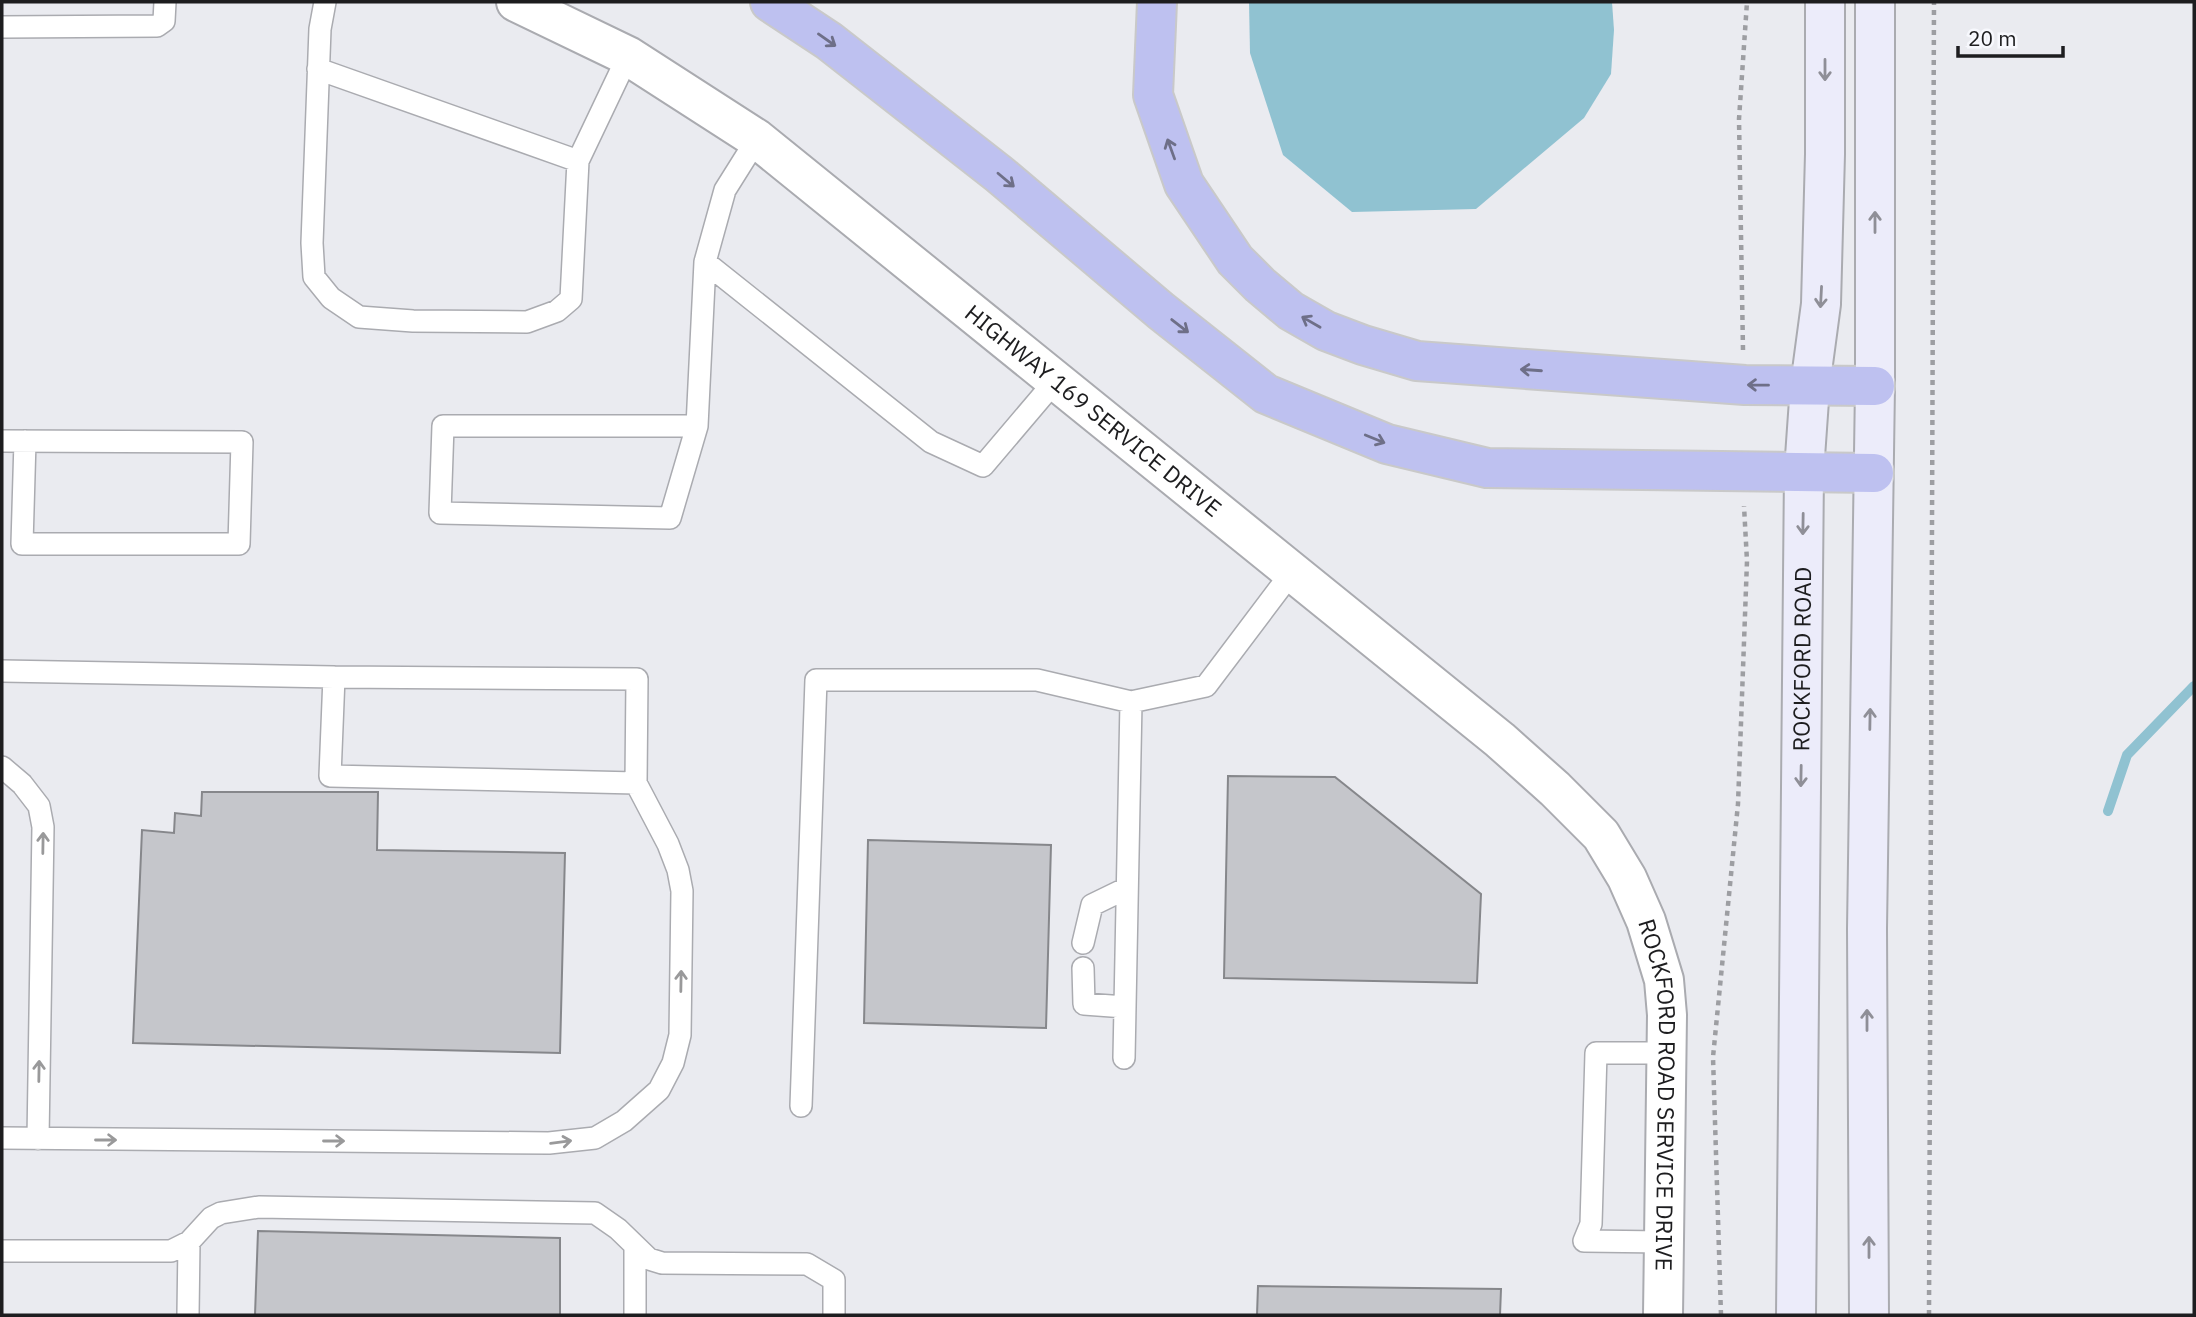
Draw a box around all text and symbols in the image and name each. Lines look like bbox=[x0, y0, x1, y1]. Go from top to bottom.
scale bar bbox=[1958, 14, 2063, 58]
text: 20 m bbox=[1968, 24, 2017, 52]
one-way arrow bbox=[817, 33, 836, 47]
one-way arrow bbox=[1818, 58, 1832, 81]
one-way arrow bbox=[1164, 139, 1176, 161]
one-way arrow bbox=[997, 172, 1015, 188]
one-way arrow bbox=[1868, 210, 1882, 233]
one-way arrow bbox=[1814, 286, 1827, 308]
street label: HIGHWAY 169 SERVICE DRIVE bbox=[959, 297, 1228, 523]
one-way arrow bbox=[1302, 315, 1322, 329]
one-way arrow bbox=[1171, 319, 1189, 334]
one-way arrow bbox=[1520, 363, 1543, 376]
one-way arrow bbox=[1747, 378, 1770, 392]
one-way arrow bbox=[1364, 433, 1386, 446]
one-way arrow bbox=[1796, 512, 1810, 535]
street label: ROCKFORD ROAD bbox=[1785, 567, 1817, 752]
one-way arrow bbox=[1863, 707, 1876, 730]
one-way arrow bbox=[1794, 764, 1808, 787]
one-way arrow bbox=[36, 832, 49, 855]
street label: ROCKFORD ROAD SERVICE DRIVE bbox=[1632, 915, 1683, 1271]
one-way arrow bbox=[674, 970, 688, 993]
one-way arrow bbox=[1860, 1008, 1874, 1031]
one-way arrow bbox=[32, 1059, 46, 1082]
one-way arrow bbox=[94, 1133, 117, 1146]
one-way arrow bbox=[322, 1135, 345, 1148]
one-way arrow bbox=[549, 1135, 572, 1148]
one-way arrow bbox=[1862, 1236, 1876, 1259]

